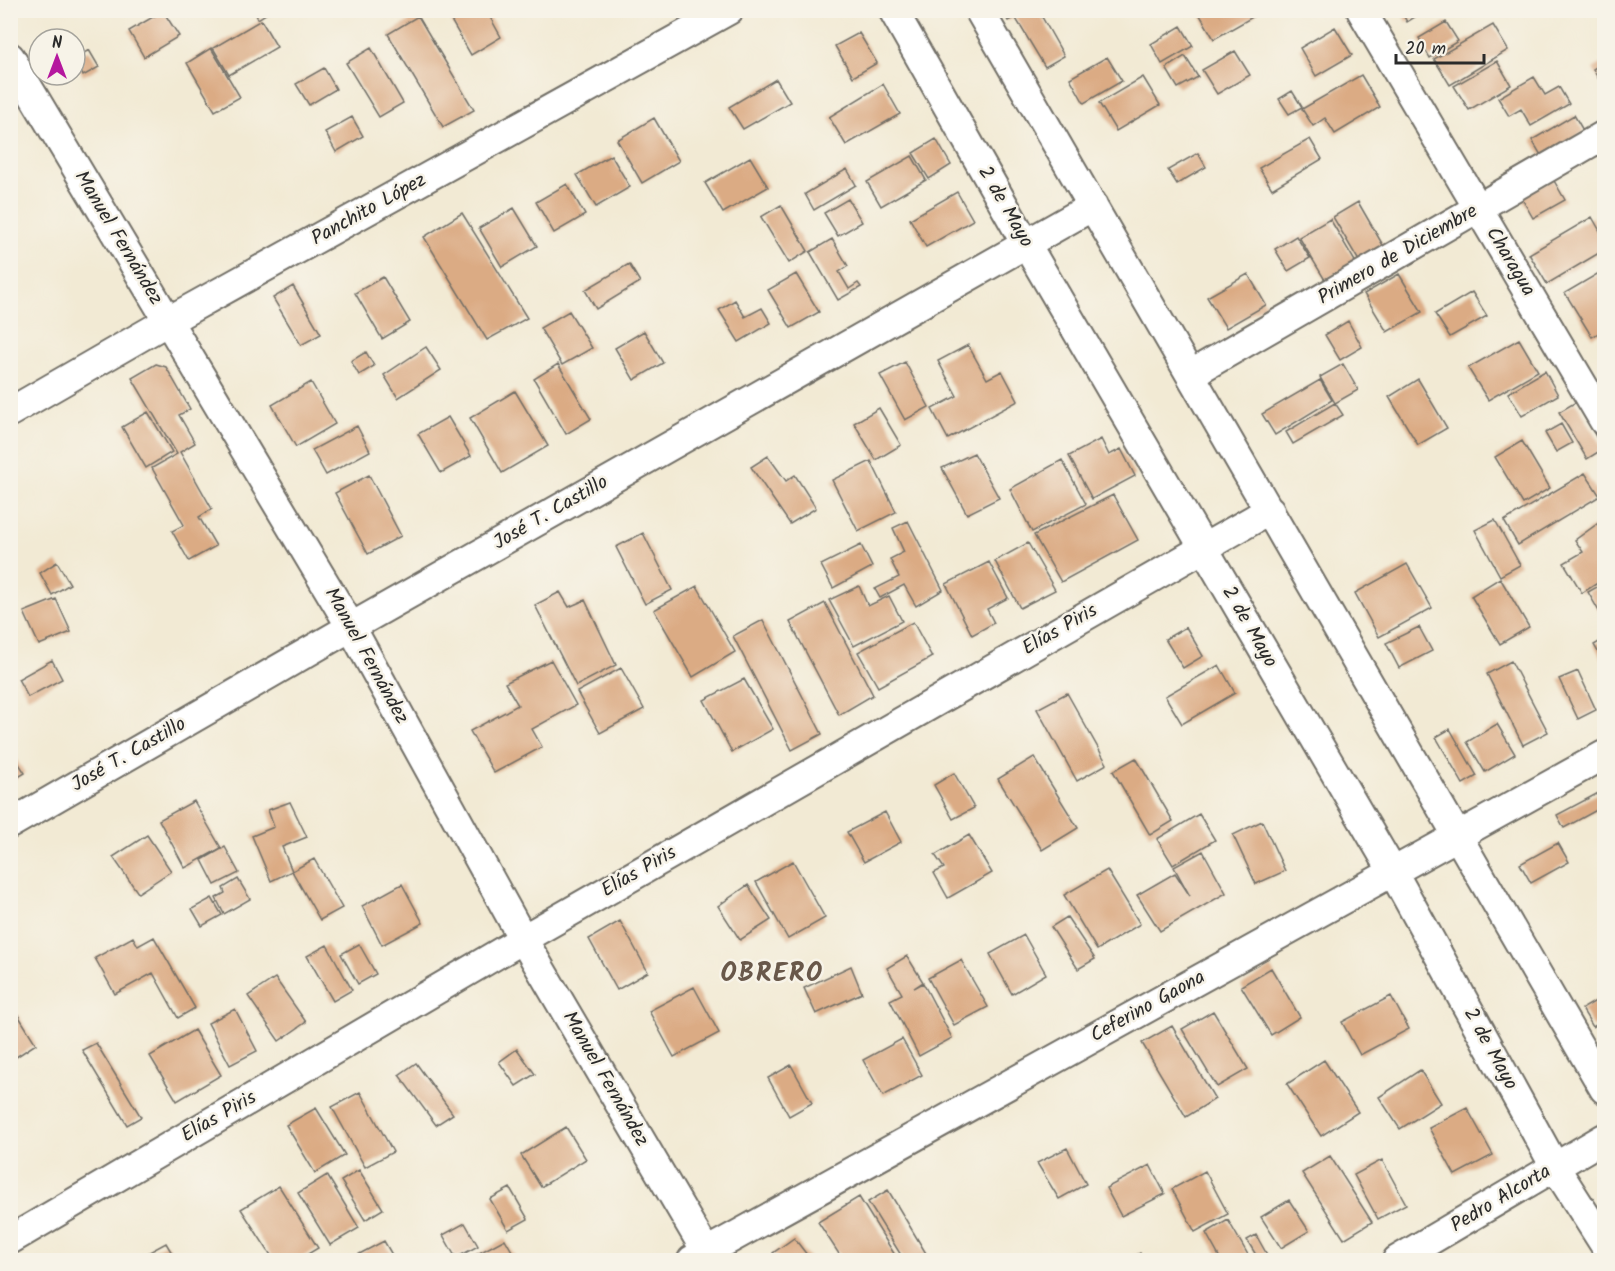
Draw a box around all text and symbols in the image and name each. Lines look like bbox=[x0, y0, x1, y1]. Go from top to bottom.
north arrow bbox=[27, 27, 87, 87]
scale bar bbox=[1396, 27, 1484, 65]
text: N bbox=[52, 31, 62, 56]
text: 20 m bbox=[1405, 35, 1446, 64]
street label: 2 de Mayo bbox=[969, 160, 1041, 254]
street label: Manuel Fernández bbox=[65, 165, 171, 312]
street label: Panchito López bbox=[306, 165, 433, 255]
street label: Primero de Diciembre bbox=[1312, 196, 1484, 314]
street label: Charagua bbox=[1477, 221, 1543, 303]
street label: José T. Castillo bbox=[487, 467, 615, 559]
street label: 2 de Mayo bbox=[1213, 580, 1285, 674]
street label: Manuel Fernández bbox=[315, 582, 417, 730]
street label: Elías Piris bbox=[1016, 595, 1104, 665]
street label: José T. Castillo bbox=[65, 709, 193, 801]
street label: Elías Piris bbox=[595, 837, 683, 907]
district label: OBRERO bbox=[721, 953, 824, 995]
street label: Ceferino Gaona bbox=[1085, 962, 1211, 1052]
street label: 2 de Mayo bbox=[1454, 1002, 1526, 1096]
street label: Manuel Fernández bbox=[553, 1005, 657, 1153]
street label: Elías Piris bbox=[175, 1082, 263, 1152]
street label: Pedro Alcorta bbox=[1445, 1156, 1557, 1242]

